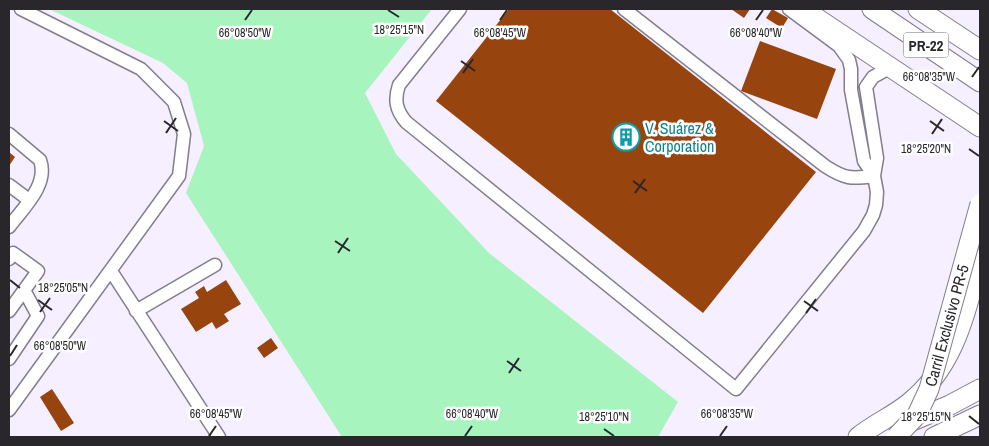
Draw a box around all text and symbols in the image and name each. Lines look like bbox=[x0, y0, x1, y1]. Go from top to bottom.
text: 18°25'15"N bbox=[374, 22, 424, 38]
text: 66°08'50"W bbox=[219, 25, 272, 41]
text: 66°08'45"W bbox=[474, 25, 527, 41]
text: 66°08'40"W bbox=[730, 25, 783, 41]
road number: PR-22 bbox=[904, 32, 948, 58]
text: 66°08'35"W bbox=[903, 69, 956, 85]
place label: V. Suárez & Corporation bbox=[645, 117, 714, 157]
building icon: V. Suárez & Corporation bbox=[611, 122, 641, 152]
text: 18°25'20"N bbox=[901, 141, 951, 157]
street label: Carril Exclusivo PR-5 bbox=[919, 262, 974, 389]
text: 18°25'05"N bbox=[38, 280, 88, 296]
text: 66°08'50"W bbox=[34, 338, 87, 354]
text: 66°08'45"W bbox=[190, 406, 243, 422]
text: 66°08'40"W bbox=[446, 406, 499, 422]
text: 66°08'35"W bbox=[701, 406, 754, 422]
text: 18°25'10"N bbox=[579, 409, 629, 425]
text: 18°25'15"N bbox=[901, 409, 951, 425]

